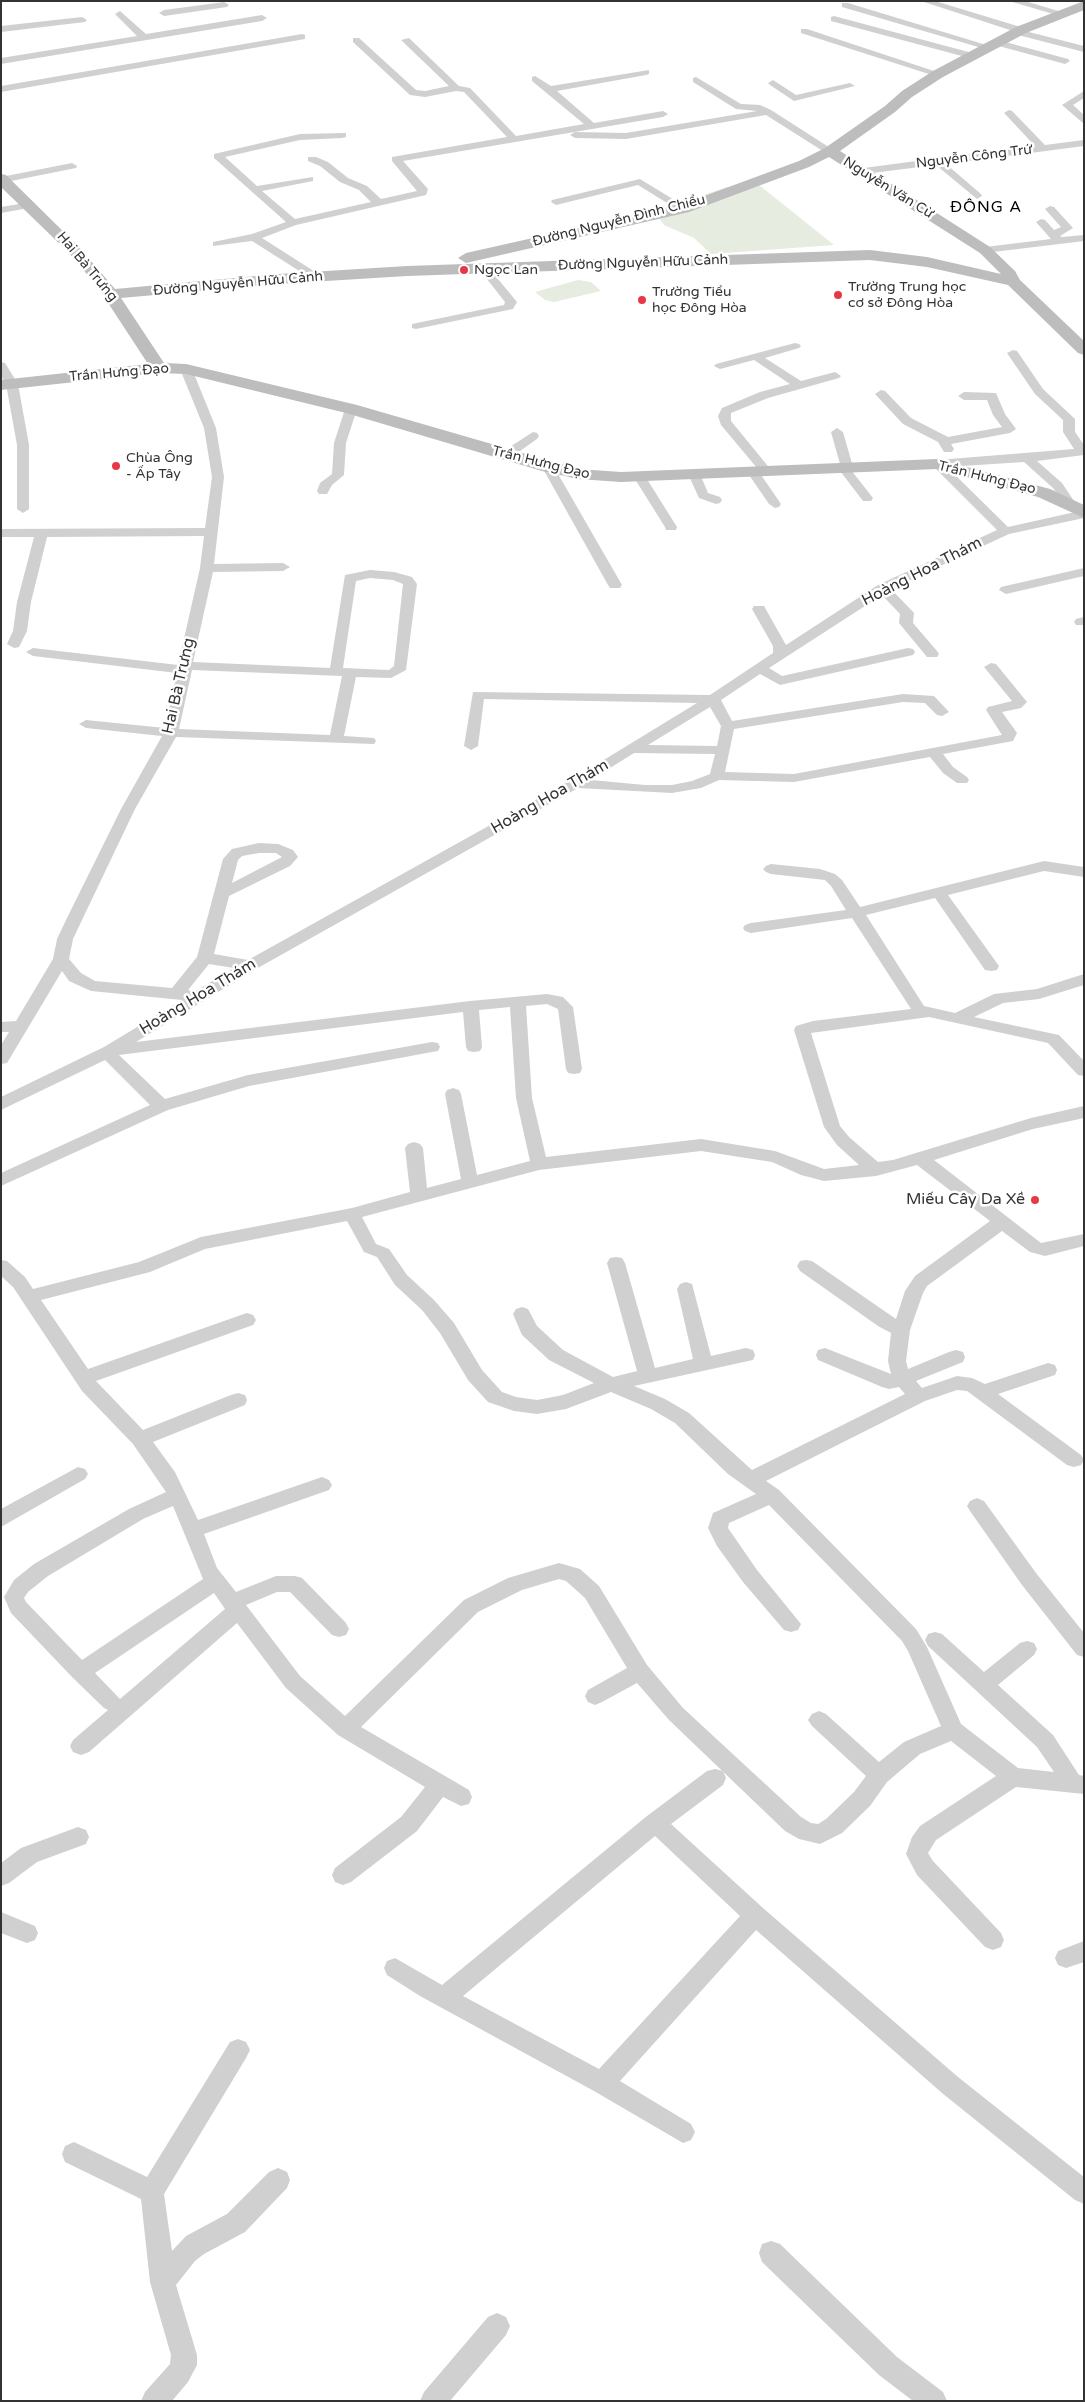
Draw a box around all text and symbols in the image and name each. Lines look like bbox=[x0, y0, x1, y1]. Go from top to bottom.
street label: Nguyễn Công Trứ bbox=[915, 142, 1033, 172]
street label: Nguyễn Văn Cừ bbox=[840, 154, 936, 222]
street label: Đường Nguyễn Đình Chiểu bbox=[531, 191, 707, 251]
district label: ĐÔNG A bbox=[949, 198, 1023, 218]
street label: Hai Bà Trưng bbox=[53, 229, 121, 305]
street label: Đường Nguyễn Hữu Cảnh bbox=[558, 252, 728, 274]
place label: Ngọc Lan bbox=[474, 262, 538, 278]
marker: Ngọc Lan bbox=[458, 264, 470, 276]
street label: Đường Nguyễn Hữu Cảnh bbox=[152, 268, 324, 300]
place label: Trường Trung học cơ sở Đông Hòa bbox=[848, 279, 966, 312]
place label: Trường Tiểu học Đông Hòa bbox=[652, 284, 747, 316]
marker: Trường Trung học cơ sở Đông Hòa bbox=[832, 289, 844, 301]
marker: Trường Tiểu học Đông Hòa bbox=[636, 294, 648, 306]
street label: Trần Hưng Đạo bbox=[68, 360, 170, 386]
street label: Trần Hưng Đạo bbox=[490, 443, 592, 483]
place label: Chùa Ông - Ấp Tây bbox=[126, 450, 193, 482]
street label: Trần Hưng Đạo bbox=[936, 458, 1038, 498]
marker: Chùa Ông - Ấp Tây bbox=[110, 460, 122, 472]
street label: Hoàng Hoa Thám bbox=[859, 533, 985, 611]
street label: Hai Bà Trưng bbox=[159, 636, 199, 736]
street label: Hoàng Hoa Thám bbox=[488, 756, 612, 838]
street label: Hoàng Hoa Thám bbox=[136, 955, 260, 1039]
place label: Miếu Cây Da Xề bbox=[906, 1190, 1025, 1210]
marker: Miếu Cây Da Xề bbox=[1029, 1194, 1041, 1206]

